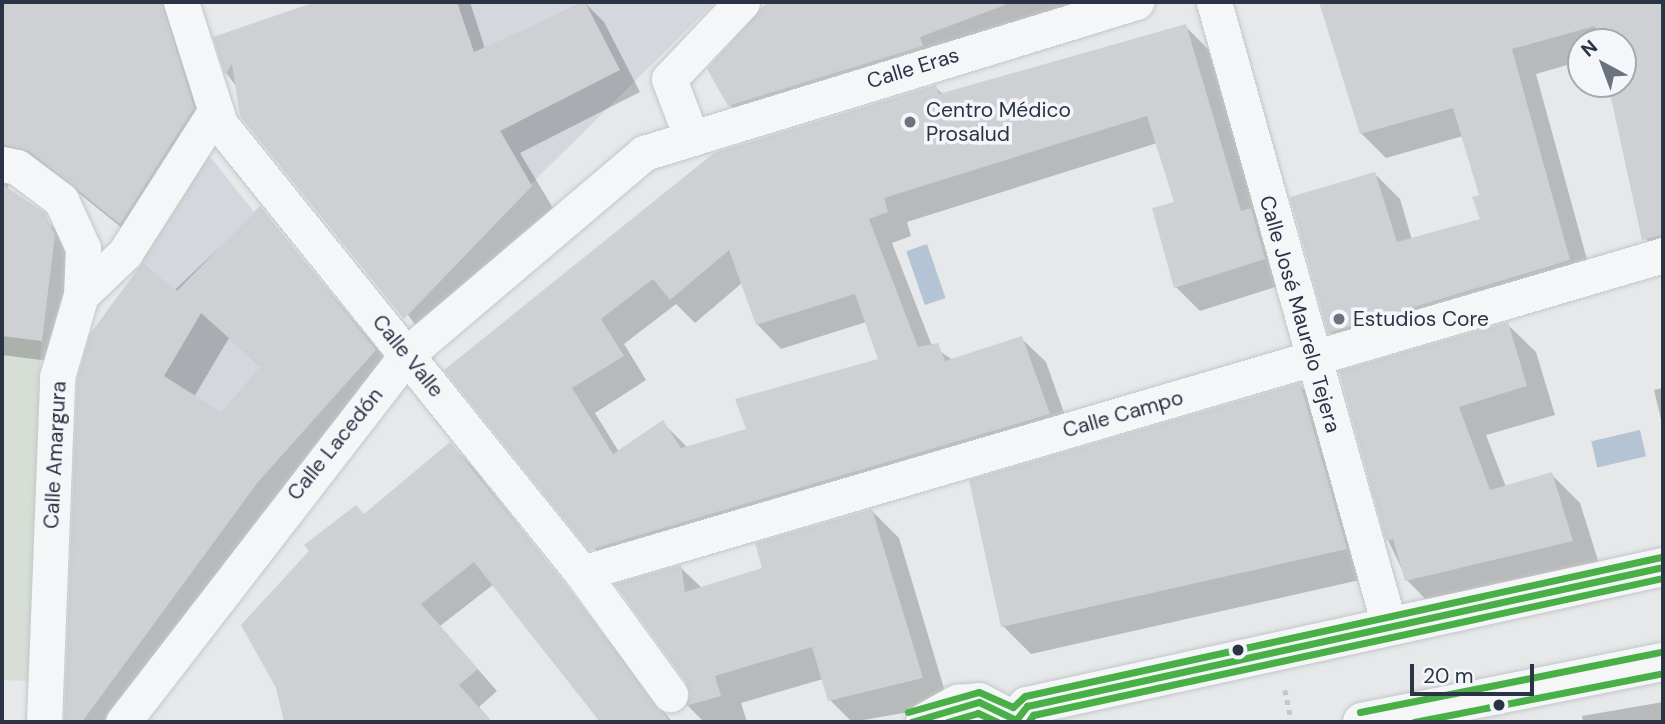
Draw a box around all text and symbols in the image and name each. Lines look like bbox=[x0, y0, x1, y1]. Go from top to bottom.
north arrow bbox=[1567, 28, 1637, 98]
text: N bbox=[1576, 34, 1603, 62]
street label: Calle Eras bbox=[864, 42, 962, 94]
place label: Centro Médico Prosalud bbox=[926, 97, 1071, 147]
marker: Centro Médico Prosalud bbox=[900, 112, 920, 132]
street label: Calle José Maurelo Tejera bbox=[1254, 192, 1346, 436]
place label: Estudios Core bbox=[1353, 306, 1489, 332]
street label: Calle Valle bbox=[367, 310, 449, 402]
marker: Estudios Core bbox=[1331, 311, 1347, 327]
street label: Calle Amargura bbox=[39, 380, 71, 530]
street label: Calle Lacedón bbox=[282, 383, 388, 505]
street label: Calle Campo bbox=[1060, 385, 1186, 443]
unlabelled marker bbox=[1231, 643, 1245, 657]
scale bar bbox=[1413, 650, 1537, 694]
text: 20 m bbox=[1423, 662, 1474, 690]
unlabelled marker bbox=[1492, 698, 1506, 712]

